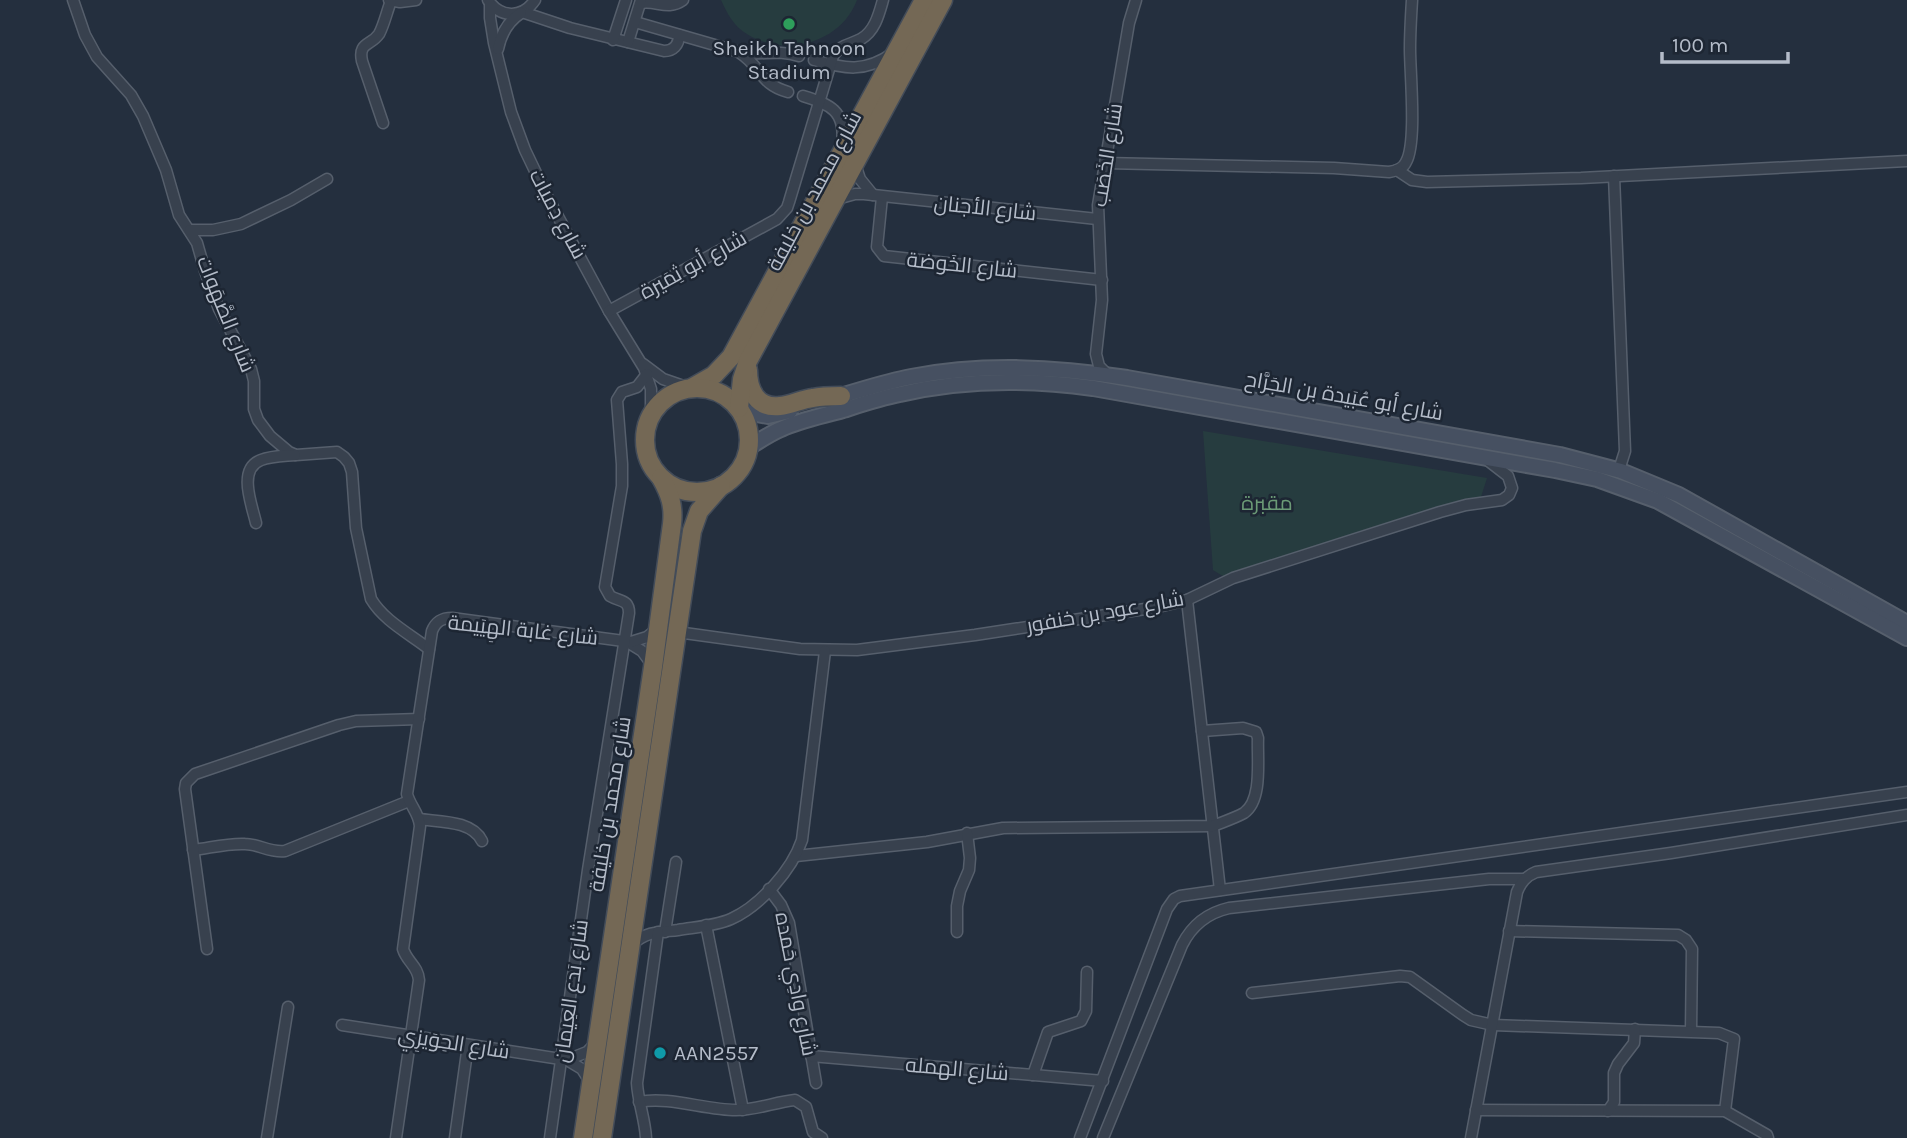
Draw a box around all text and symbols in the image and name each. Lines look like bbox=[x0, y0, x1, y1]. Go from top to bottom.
marker: Sheikh Tahnoon Stadium bbox=[781, 16, 797, 32]
scale bar bbox=[1662, 21, 1788, 65]
text: 100 m bbox=[1672, 33, 1729, 57]
place label: Sheikh Tahnoon Stadium bbox=[712, 36, 866, 84]
street label: شارع الخَصَب bbox=[1087, 101, 1129, 209]
street label: شارع محمد بن خليفة bbox=[762, 107, 868, 276]
street label: شارع دِميات bbox=[523, 165, 592, 264]
street label: شارع الأجنان bbox=[932, 191, 1037, 227]
street label: شارع أبو ثِمَيرة bbox=[635, 225, 752, 306]
street label: شارع الخَوضة bbox=[905, 247, 1019, 285]
street label: شارع الصَّهَوات bbox=[190, 252, 260, 376]
street label: شارع أبو عُبَيدة بن الجَرَّاح bbox=[1243, 366, 1445, 427]
park label: مقبرة bbox=[1241, 491, 1293, 515]
street label: شارع عود بن خنفور bbox=[1023, 586, 1186, 640]
street label: شارع غابة الهِيَيمة bbox=[446, 610, 599, 653]
street label: شارع محمد بن خليفة bbox=[584, 715, 638, 894]
street label: شارع وادِي حَمده bbox=[766, 910, 822, 1059]
street label: شارع بَدع العِيمان bbox=[549, 918, 595, 1064]
street label: شارع الحِوَيزِي bbox=[396, 1022, 511, 1068]
place label: AAN2557 bbox=[674, 1041, 758, 1065]
marker: AAN2557 bbox=[652, 1045, 668, 1061]
street label: شارع الهمله bbox=[904, 1053, 1010, 1087]

